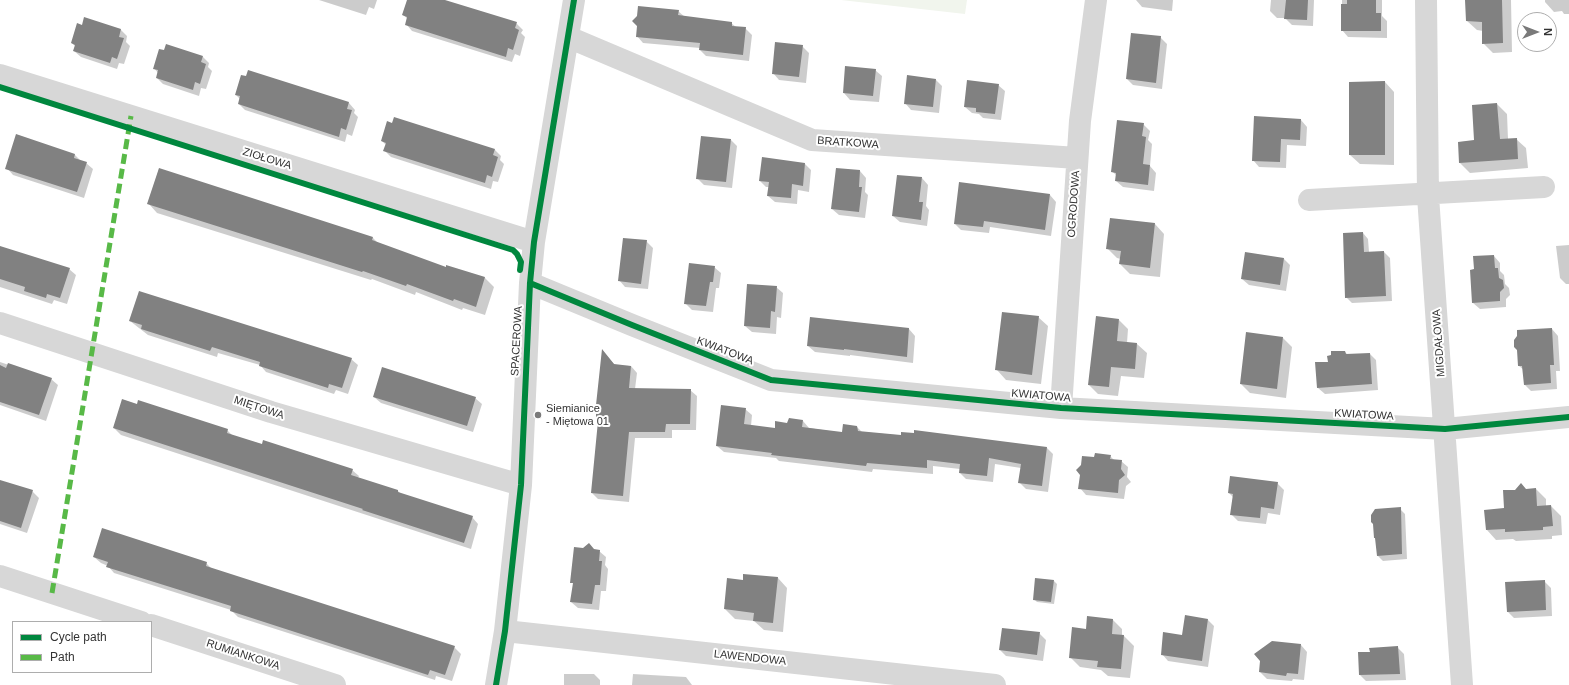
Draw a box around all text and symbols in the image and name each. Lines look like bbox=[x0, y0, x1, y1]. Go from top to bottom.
north arrow bbox=[1517, 12, 1557, 52]
text: N bbox=[1542, 28, 1554, 36]
street label: BRATKOWA bbox=[817, 134, 879, 152]
street label: ZIOŁOWA bbox=[241, 145, 293, 173]
street label: OGRODOWA bbox=[1065, 170, 1083, 238]
street label: SPACEROWA bbox=[509, 306, 525, 376]
street label: MIGDAŁOWA bbox=[1430, 309, 1448, 377]
street label: KWIATOWA bbox=[695, 334, 755, 368]
street label: KWIATOWA bbox=[1011, 387, 1071, 405]
street label: MIĘTOWA bbox=[232, 394, 286, 422]
place label: Siemianice - Miętowa 01 bbox=[546, 402, 609, 428]
street label: KWIATOWA bbox=[1334, 407, 1394, 423]
marker: Siemianice - Miętowa 01 bbox=[533, 410, 543, 420]
legend bbox=[12, 621, 152, 673]
text: Cycle path bbox=[50, 630, 107, 644]
street label: RUMIANKOWA bbox=[205, 637, 281, 673]
street label: LAWENDOWA bbox=[713, 648, 787, 668]
text: Path bbox=[50, 650, 75, 664]

